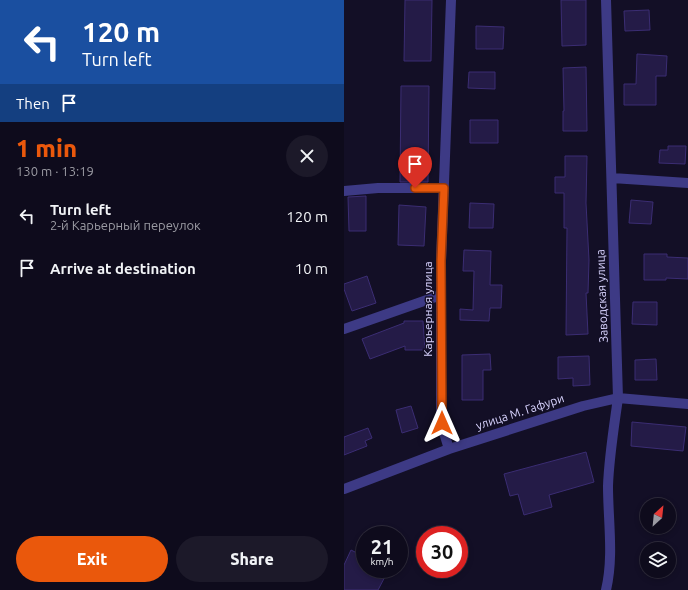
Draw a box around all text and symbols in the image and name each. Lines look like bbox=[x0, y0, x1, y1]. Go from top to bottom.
icon: left bbox=[16, 16, 68, 68]
text: 120 m bbox=[82, 16, 160, 47]
text: Turn left bbox=[82, 49, 152, 69]
icon: arrive bbox=[58, 92, 80, 114]
text: Then bbox=[16, 95, 50, 112]
text: 1 min bbox=[16, 135, 77, 162]
button: close bbox=[286, 135, 328, 177]
pin bbox=[398, 147, 432, 188]
icon: arrive bbox=[404, 153, 426, 175]
text: 130 m · 13:19 bbox=[16, 164, 94, 178]
text: Turn left bbox=[50, 201, 111, 218]
icon: left bbox=[16, 205, 38, 227]
text: 120 m bbox=[286, 208, 328, 225]
text: 2-й Карьерный переулок bbox=[50, 218, 201, 232]
street label: Заводская улица bbox=[593, 249, 610, 343]
icon: arrive bbox=[16, 257, 38, 279]
text: Arrive at destination bbox=[50, 260, 196, 277]
text: 10 m bbox=[295, 260, 328, 277]
street label: Карьерная улица bbox=[421, 261, 434, 357]
street label: улица М. Гафури bbox=[474, 391, 566, 432]
position arrow bbox=[421, 402, 463, 444]
north arrow bbox=[640, 498, 676, 534]
map controls bbox=[640, 498, 676, 578]
speed limit sign: 30 bbox=[416, 526, 468, 578]
text: 21 bbox=[371, 535, 393, 558]
button: Exit bbox=[16, 536, 168, 582]
button: Share bbox=[176, 536, 328, 582]
button: layers bbox=[640, 542, 676, 578]
text: km/h bbox=[370, 556, 394, 567]

